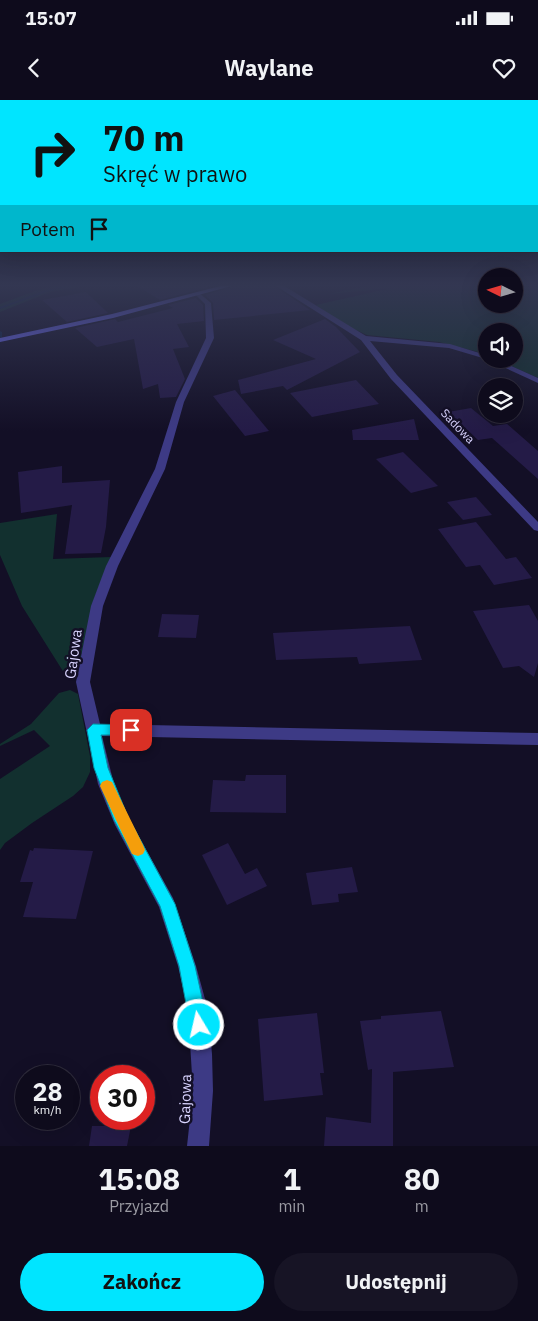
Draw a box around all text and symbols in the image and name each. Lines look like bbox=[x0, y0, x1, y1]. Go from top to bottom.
text: 15:07 bbox=[25, 6, 77, 30]
text: Waylane bbox=[224, 53, 314, 82]
icon: back bbox=[20, 54, 48, 82]
icon: heart bbox=[490, 54, 518, 82]
text: 70 m bbox=[103, 115, 185, 161]
icon: right bbox=[20, 120, 85, 185]
text: Skręć w prawo bbox=[103, 159, 247, 188]
icon: arrive bbox=[85, 215, 113, 243]
text: Potem bbox=[20, 217, 75, 241]
north arrow bbox=[478, 268, 522, 312]
map controls bbox=[478, 268, 523, 423]
button: sound bbox=[478, 323, 523, 368]
button: layers bbox=[478, 378, 523, 423]
street label: Sadowa bbox=[438, 405, 479, 447]
street label: Gajowa bbox=[60, 628, 86, 680]
pin bbox=[110, 709, 152, 751]
icon: arrive bbox=[117, 716, 145, 744]
position arrow bbox=[172, 998, 224, 1050]
speed limit sign: 30 bbox=[90, 1065, 155, 1130]
street label: Gajowa bbox=[175, 1074, 195, 1124]
text: 28 bbox=[32, 1075, 63, 1108]
text: km/h bbox=[33, 1102, 62, 1117]
text: 15:08 bbox=[98, 1159, 180, 1198]
text: 1 bbox=[283, 1159, 301, 1198]
text: 80 bbox=[404, 1159, 440, 1198]
text: Przyjazd bbox=[109, 1196, 169, 1216]
text: min bbox=[278, 1196, 305, 1216]
text: m bbox=[415, 1196, 429, 1216]
button: Zakończ bbox=[20, 1253, 264, 1311]
button: Udostępnij bbox=[274, 1253, 518, 1311]

